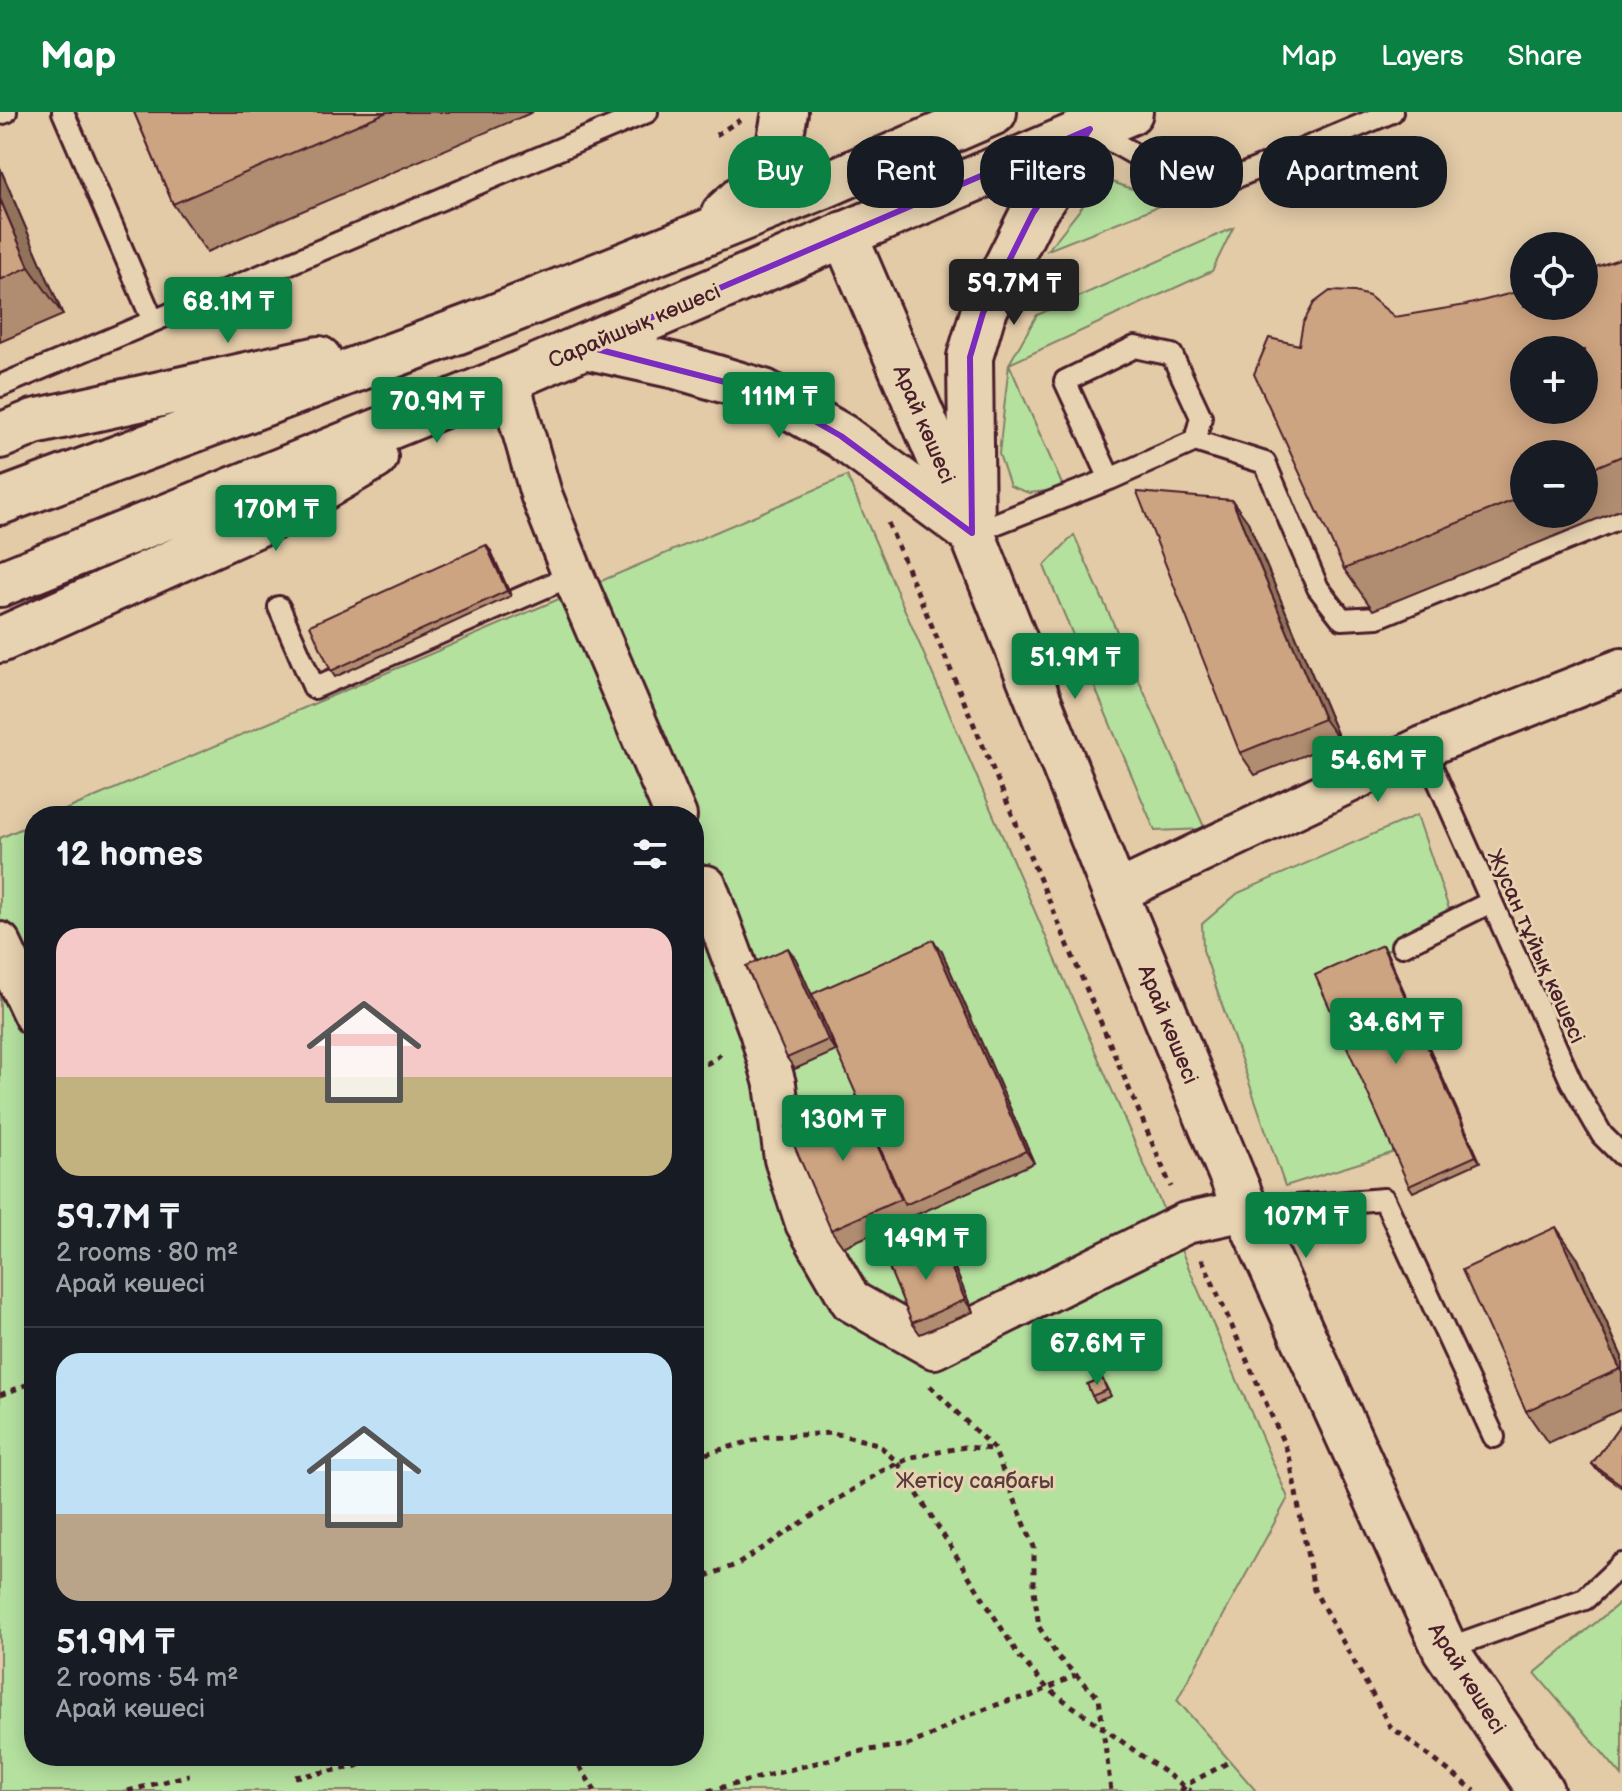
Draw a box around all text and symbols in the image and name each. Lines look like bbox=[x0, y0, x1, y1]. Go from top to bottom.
text: Map bbox=[40, 34, 116, 79]
text: Map bbox=[1281, 40, 1337, 73]
text: Layers bbox=[1381, 40, 1464, 73]
text: Share bbox=[1508, 40, 1582, 73]
chip: Buy bbox=[728, 136, 831, 208]
chip: Rent bbox=[847, 136, 964, 208]
chip: Filters bbox=[980, 136, 1114, 208]
chip: New bbox=[1130, 136, 1243, 208]
chip: Apartment bbox=[1259, 136, 1447, 208]
map controls bbox=[1510, 232, 1598, 528]
button: locate bbox=[1510, 232, 1598, 320]
pin: 59.7M ₸ bbox=[940, 259, 1088, 327]
text: 59.7M ₸ bbox=[967, 269, 1061, 300]
pin: 68.1M ₸ bbox=[154, 277, 302, 345]
street label: Сарайшық көшесі bbox=[544, 278, 725, 375]
text: 68.1M ₸ bbox=[182, 287, 274, 318]
button: + bbox=[1510, 336, 1598, 424]
street label: Арай көшесі bbox=[886, 360, 961, 488]
pin: 111M ₸ bbox=[714, 372, 844, 440]
pin: 70.9M ₸ bbox=[363, 377, 511, 445]
text: 111M ₸ bbox=[741, 382, 817, 413]
text: 70.9M ₸ bbox=[389, 387, 485, 418]
button: − bbox=[1510, 440, 1598, 528]
pin: 170M ₸ bbox=[211, 485, 341, 553]
text: 170M ₸ bbox=[233, 495, 319, 526]
pin: 51.9M ₸ bbox=[1001, 633, 1149, 701]
text: 51.9M ₸ bbox=[1030, 643, 1120, 674]
pin: 54.6M ₸ bbox=[1304, 736, 1452, 804]
text: 54.6M ₸ bbox=[1330, 746, 1426, 777]
icon: filters bbox=[628, 832, 672, 876]
text: 12 homes bbox=[56, 834, 203, 875]
street label: Жусан тұйық көшесі bbox=[1481, 845, 1591, 1048]
street label: Арай көшесі bbox=[1131, 960, 1204, 1088]
icon: home bbox=[292, 980, 436, 1124]
pin: 34.6M ₸ bbox=[1322, 998, 1470, 1066]
text: 34.6M ₸ bbox=[1348, 1008, 1444, 1039]
pin: 130M ₸ bbox=[778, 1095, 908, 1163]
text: 130M ₸ bbox=[800, 1105, 886, 1136]
pin: 107M ₸ bbox=[1241, 1192, 1371, 1260]
text: 59.7M ₸ bbox=[56, 1197, 179, 1238]
text: 107M ₸ bbox=[1263, 1202, 1349, 1233]
pin: 149M ₸ bbox=[861, 1214, 991, 1282]
text: 149M ₸ bbox=[883, 1224, 969, 1255]
text: 2 rooms · 80 m² bbox=[56, 1238, 238, 1269]
text: Арай көшесі bbox=[56, 1269, 205, 1300]
pin: 67.6M ₸ bbox=[1023, 1319, 1171, 1387]
text: 67.6M ₸ bbox=[1049, 1329, 1145, 1360]
icon: home bbox=[292, 1405, 436, 1549]
park label: Жетісу саябағы bbox=[896, 1468, 1054, 1495]
street label: Арай көшесі bbox=[1421, 1617, 1512, 1739]
text: 51.9M ₸ bbox=[56, 1622, 174, 1663]
text: 2 rooms · 54 m² bbox=[56, 1663, 239, 1694]
text: Арай көшесі bbox=[56, 1694, 205, 1725]

